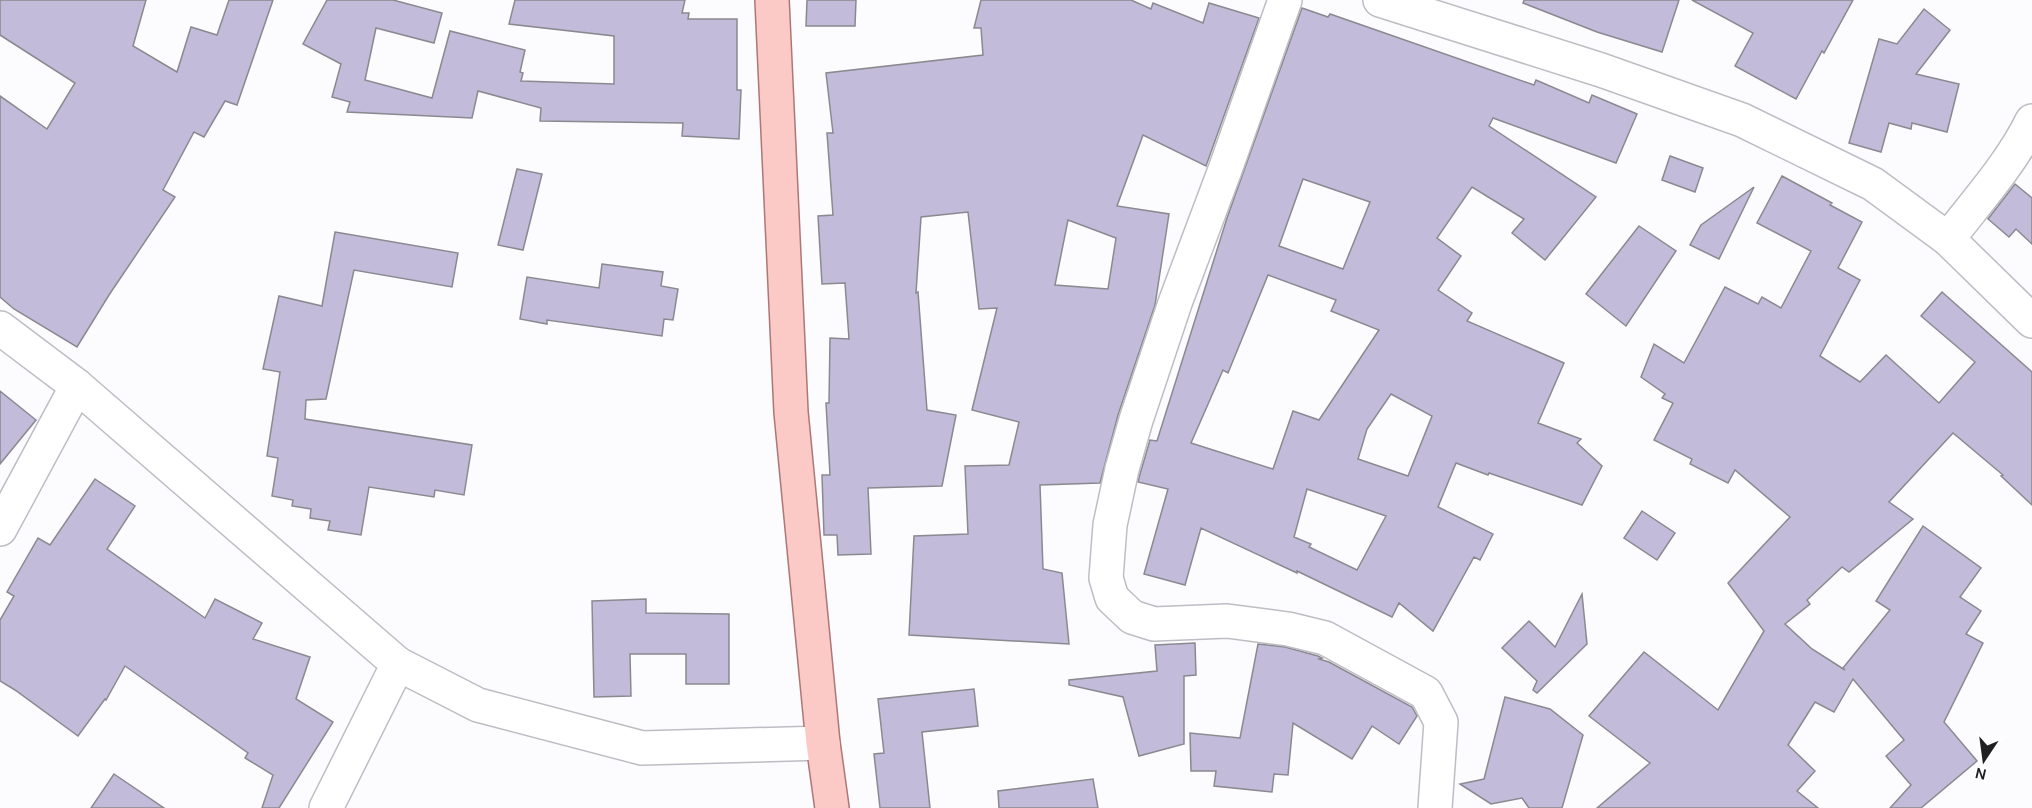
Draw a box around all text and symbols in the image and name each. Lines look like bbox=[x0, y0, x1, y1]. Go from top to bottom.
north arrow bbox=[1954, 730, 2014, 790]
text: N bbox=[1973, 764, 1988, 785]

